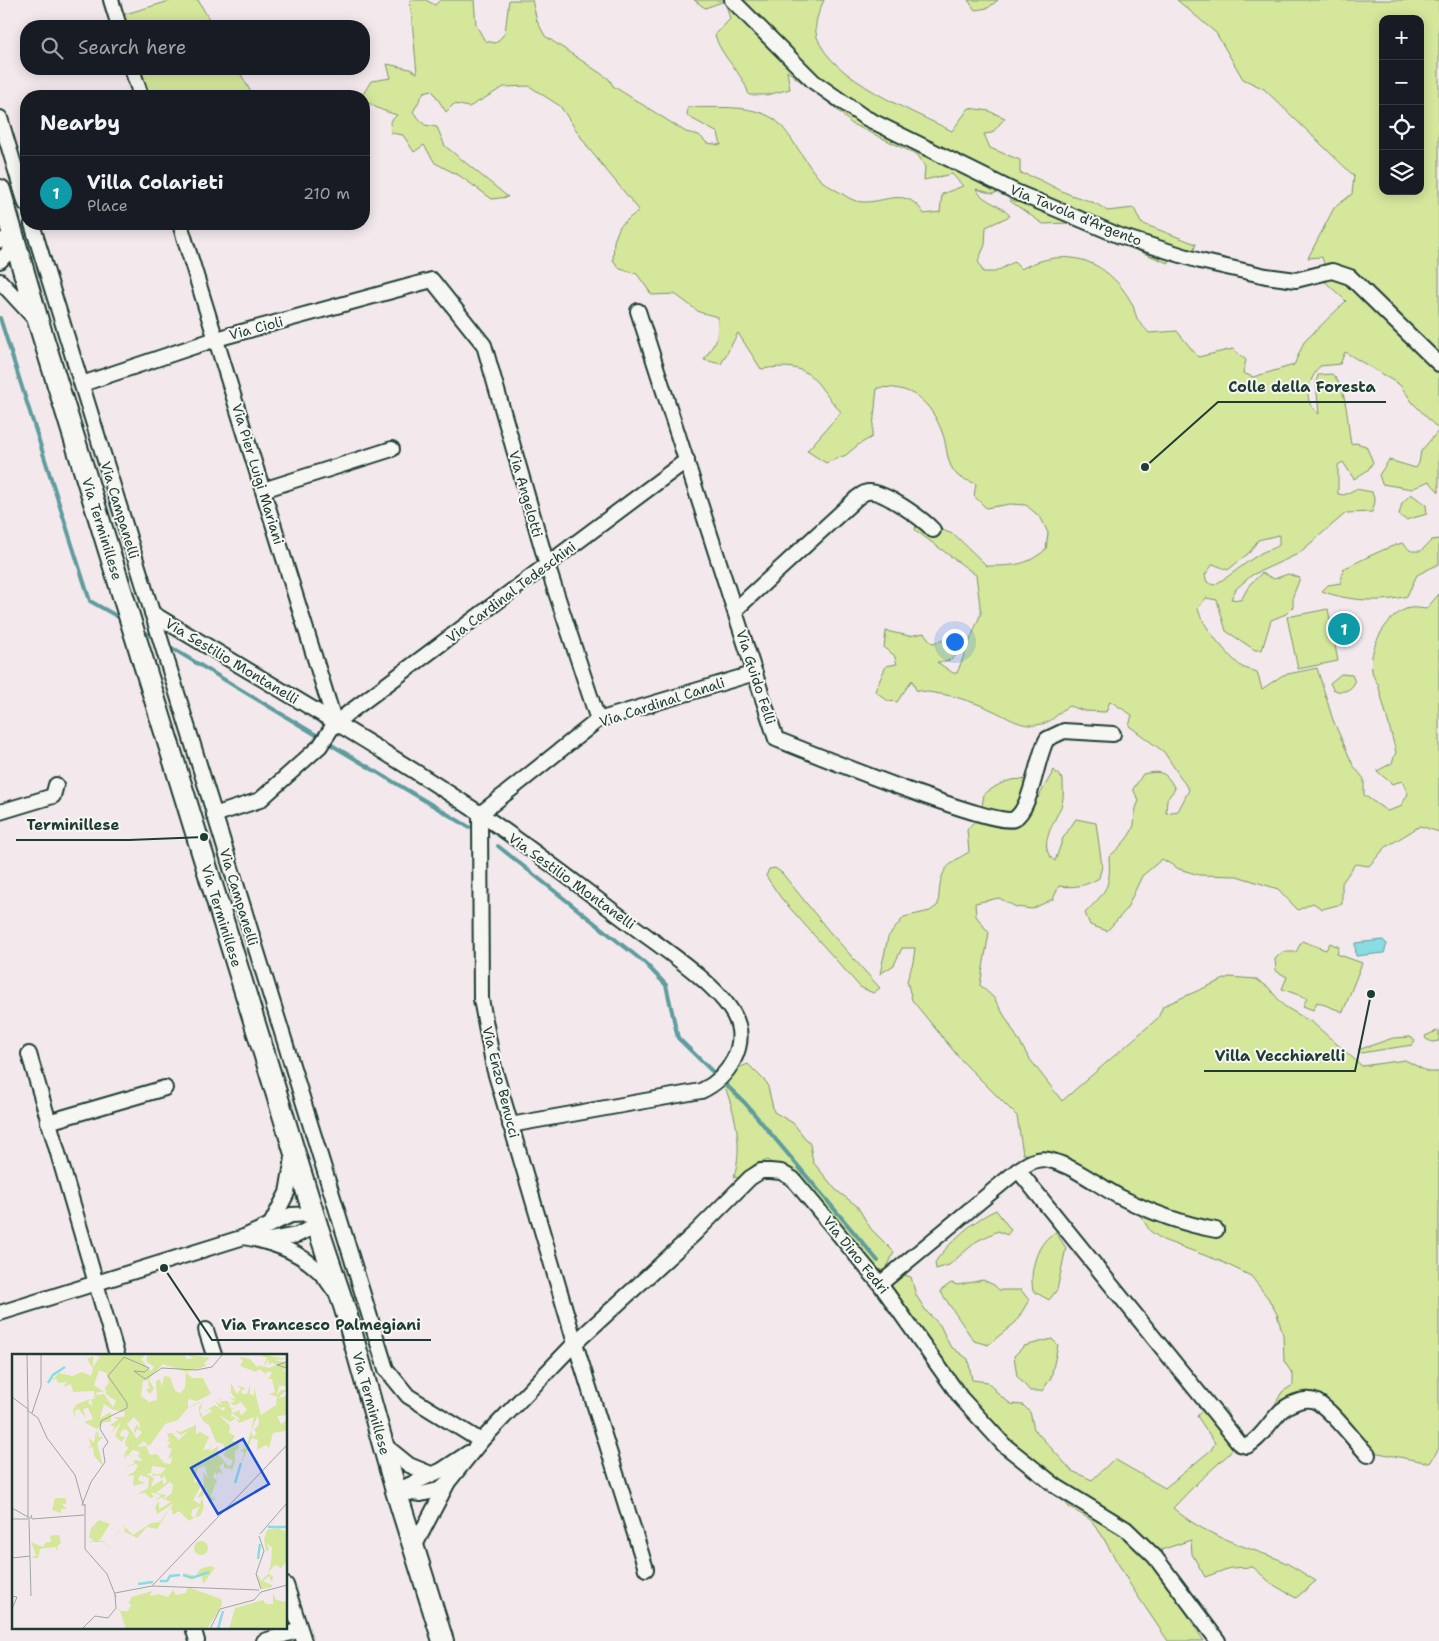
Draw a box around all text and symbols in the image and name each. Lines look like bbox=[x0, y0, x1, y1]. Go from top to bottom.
map controls bbox=[1379, 15, 1424, 195]
button: + bbox=[1379, 15, 1424, 60]
search box bbox=[20, 20, 370, 75]
icon: search bbox=[38, 34, 66, 62]
text: Search here bbox=[78, 35, 187, 60]
button: − bbox=[1379, 60, 1424, 105]
button: locate bbox=[1379, 105, 1424, 150]
text: Nearby bbox=[40, 109, 120, 137]
button: layers bbox=[1379, 150, 1424, 195]
text: Villa Colarieti bbox=[87, 170, 223, 195]
street label: Via Tavola d'Argento bbox=[1007, 180, 1145, 250]
text: 1 bbox=[52, 183, 60, 204]
text: 210 m bbox=[303, 183, 350, 204]
text: Place bbox=[87, 195, 128, 216]
street label: Via Cioli bbox=[227, 312, 285, 344]
callout: Colle della Foresta bbox=[1218, 372, 1386, 402]
text: Colle della Foresta bbox=[1228, 377, 1376, 397]
street label: Via Pier Luigi Mariani bbox=[228, 401, 288, 547]
street label: Via Angelotti bbox=[505, 448, 547, 540]
street label: Via Campanelli bbox=[97, 459, 143, 561]
street label: Via Terminillese bbox=[78, 475, 127, 582]
street label: Via Cardinal Tedeschini bbox=[443, 537, 579, 647]
pin: 1 bbox=[1328, 610, 1360, 648]
street label: Via Sestilio Montanelli bbox=[162, 614, 302, 708]
street label: Via Guido Felli bbox=[732, 627, 780, 727]
your location bbox=[942, 629, 968, 655]
street label: Via Cardinal Canali bbox=[597, 673, 727, 731]
callout: Terminillese bbox=[16, 810, 129, 840]
text: Terminillese bbox=[27, 815, 119, 835]
street label: Via Sestilio Montanelli bbox=[505, 829, 639, 933]
street label: Via Campanelli bbox=[216, 846, 262, 948]
street label: Via Terminillese bbox=[197, 862, 246, 969]
street label: Via Enzo Benucci bbox=[478, 1024, 524, 1140]
callout: Villa Vecchiarelli bbox=[1204, 1041, 1355, 1071]
text: Villa Vecchiarelli bbox=[1215, 1046, 1345, 1066]
street label: Via Dino Fedri bbox=[819, 1212, 893, 1298]
callout: Via Francesco Palmegiani bbox=[212, 1310, 431, 1340]
text: Via Francesco Palmegiani bbox=[221, 1315, 421, 1335]
street label: Via Terminillese bbox=[348, 1350, 394, 1457]
inset map bbox=[12, 1354, 288, 1628]

